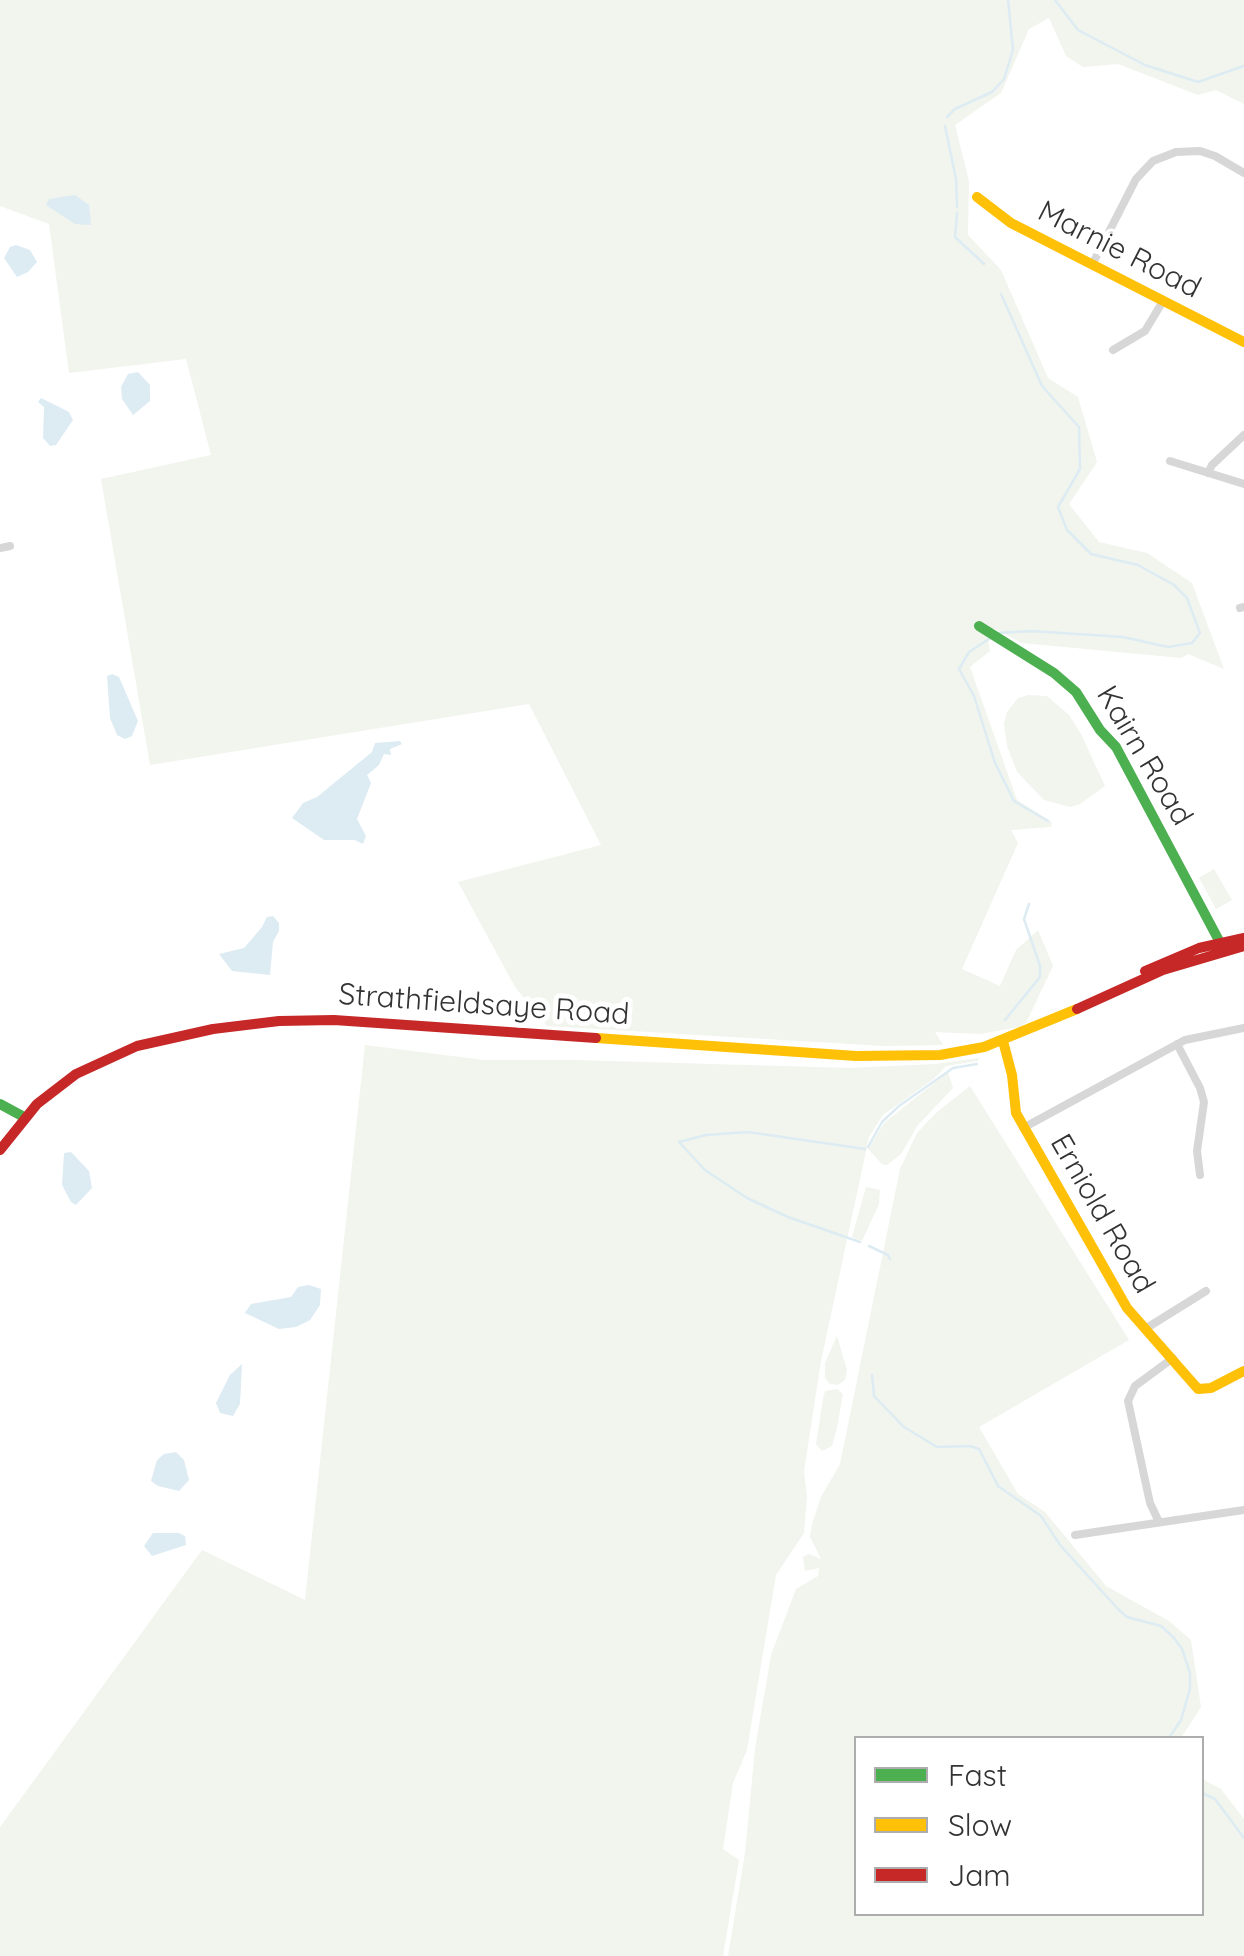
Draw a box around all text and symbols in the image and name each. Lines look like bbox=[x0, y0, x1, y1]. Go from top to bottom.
street label: Marnie Road bbox=[1032, 194, 1206, 306]
street label: Kairn Road bbox=[1088, 680, 1200, 832]
street label: Strathfieldsaye Road bbox=[337, 977, 631, 1033]
street label: Erniold Road bbox=[1042, 1128, 1162, 1300]
legend bbox=[854, 1736, 1204, 1916]
text: Fast bbox=[948, 1756, 1007, 1794]
text: Slow bbox=[948, 1806, 1012, 1844]
text: Jam bbox=[948, 1856, 1011, 1894]

